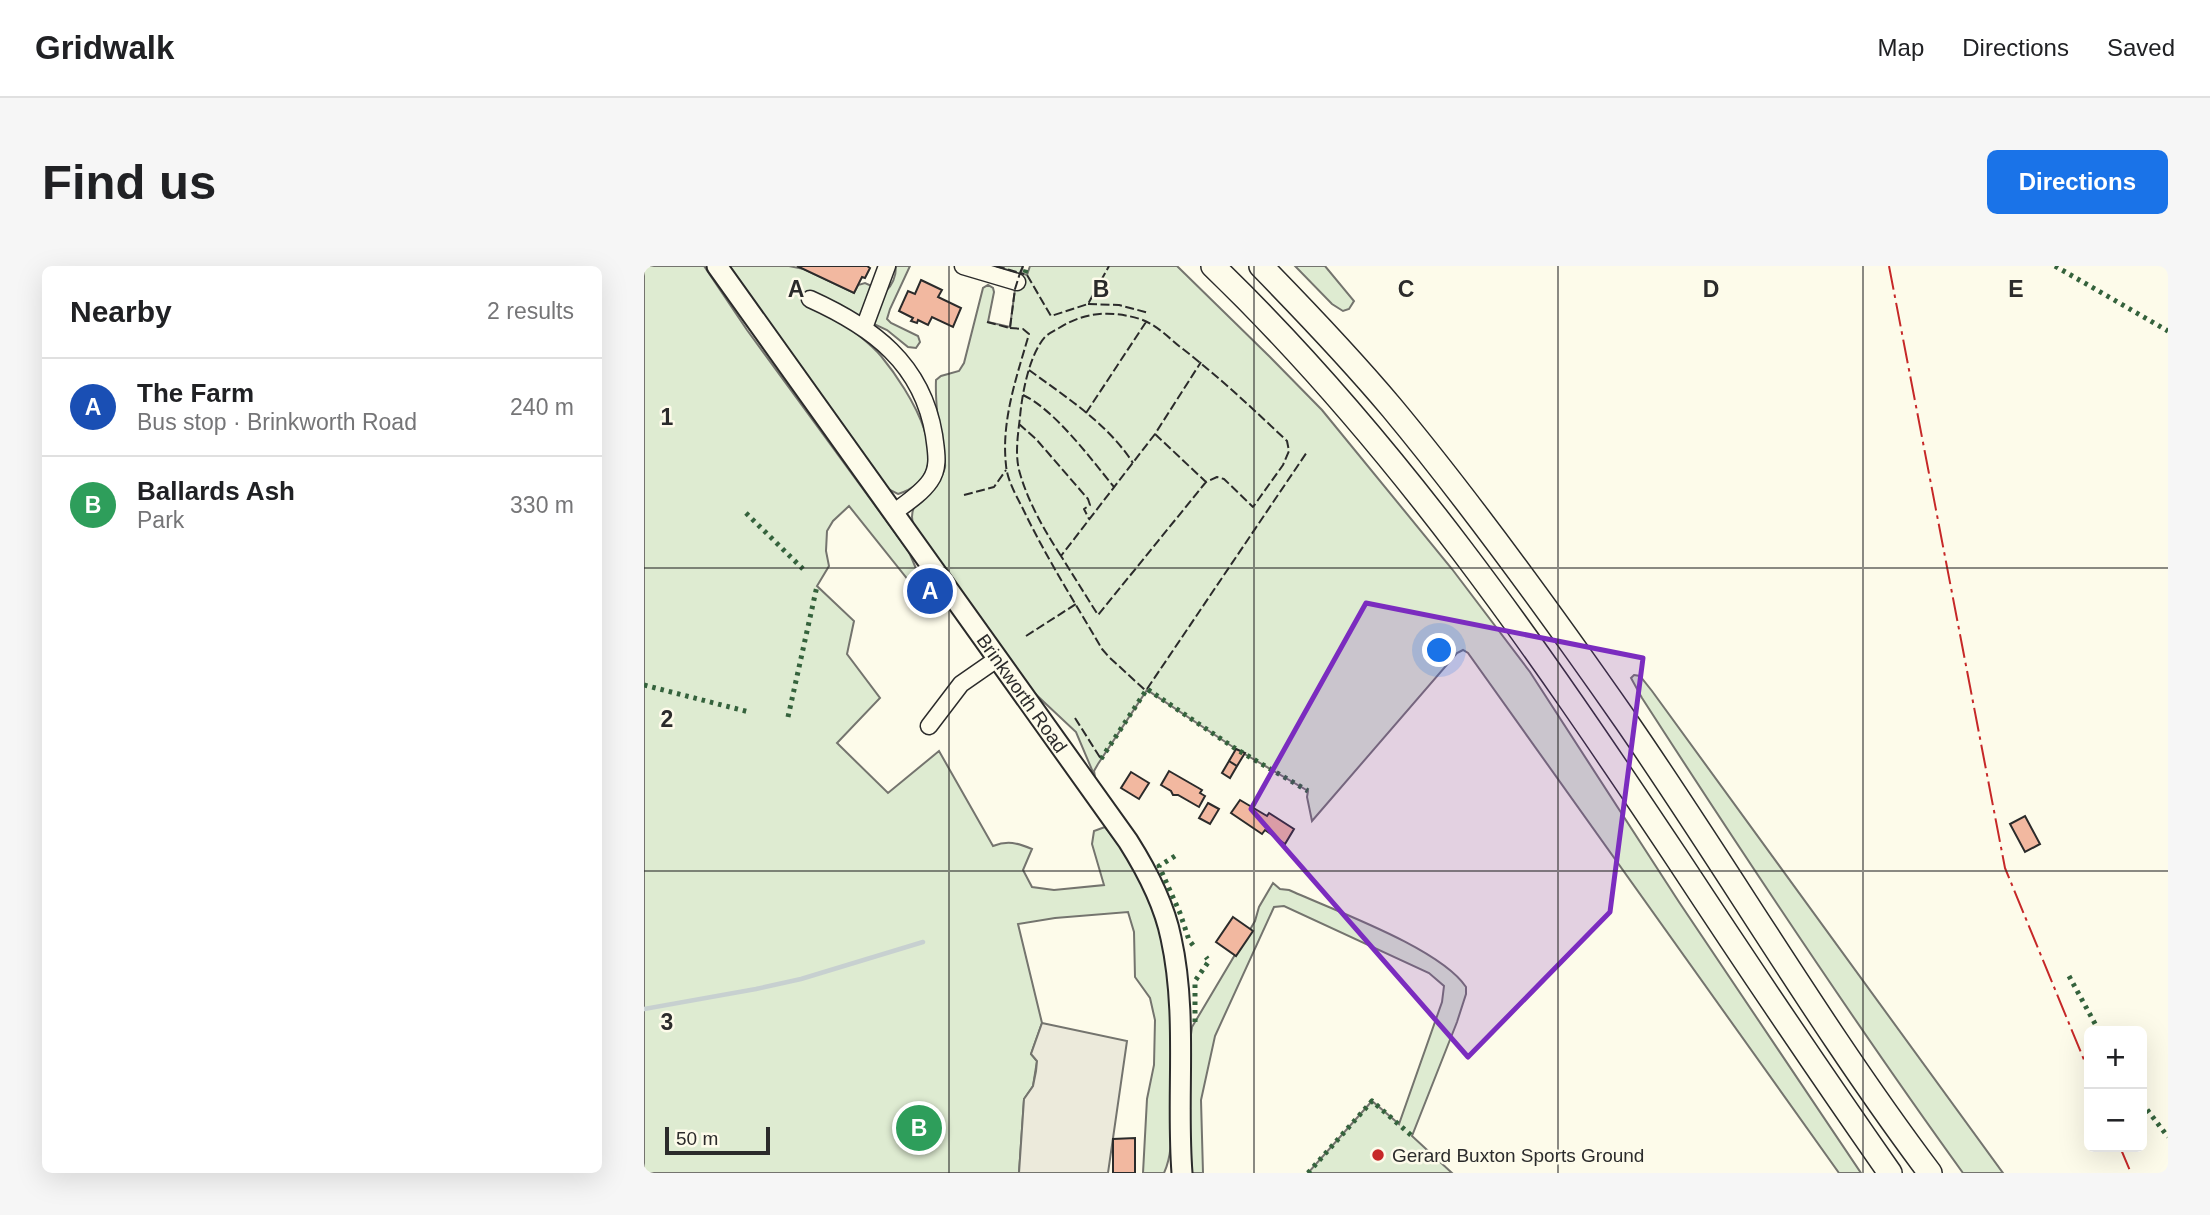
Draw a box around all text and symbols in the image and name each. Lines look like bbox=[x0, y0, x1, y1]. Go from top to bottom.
text: Gridwalk bbox=[35, 29, 174, 66]
text: Map bbox=[1878, 34, 1924, 61]
text: Directions bbox=[1962, 34, 2069, 61]
text: Saved bbox=[2107, 34, 2175, 61]
button: Directions bbox=[1987, 150, 2168, 214]
text: Find us bbox=[42, 155, 216, 209]
text: A bbox=[788, 276, 804, 302]
text: B bbox=[1093, 276, 1109, 302]
text: C bbox=[1398, 276, 1414, 302]
text: D bbox=[1703, 276, 1719, 302]
text: E bbox=[2008, 276, 2024, 302]
text: Nearby bbox=[70, 295, 172, 328]
text: 2 results bbox=[487, 298, 574, 324]
text: The Farm bbox=[137, 378, 254, 408]
text: A bbox=[85, 394, 101, 420]
text: 240 m bbox=[510, 394, 574, 420]
text: 1 bbox=[661, 404, 674, 430]
text: Bus stop · Brinkworth Road bbox=[137, 409, 417, 435]
text: Ballards Ash bbox=[137, 476, 295, 506]
text: B bbox=[85, 492, 101, 518]
text: 330 m bbox=[510, 492, 574, 518]
text: Park bbox=[137, 507, 184, 533]
pin: A bbox=[907, 565, 953, 617]
street label: Brinkworth Road bbox=[973, 630, 1072, 756]
your location bbox=[1422, 633, 1456, 667]
text: 2 bbox=[661, 706, 673, 732]
text: 3 bbox=[661, 1009, 673, 1035]
map controls bbox=[2084, 1026, 2147, 1152]
button: + bbox=[2084, 1026, 2147, 1089]
button: − bbox=[2084, 1089, 2147, 1152]
pin: B bbox=[896, 1102, 942, 1154]
scale bar bbox=[665, 1124, 770, 1156]
text: 50 m bbox=[676, 1128, 718, 1149]
place label: Gerard Buxton Sports Ground bbox=[1392, 1145, 1644, 1166]
marker: Gerard Buxton Sports Ground bbox=[1370, 1147, 1386, 1163]

